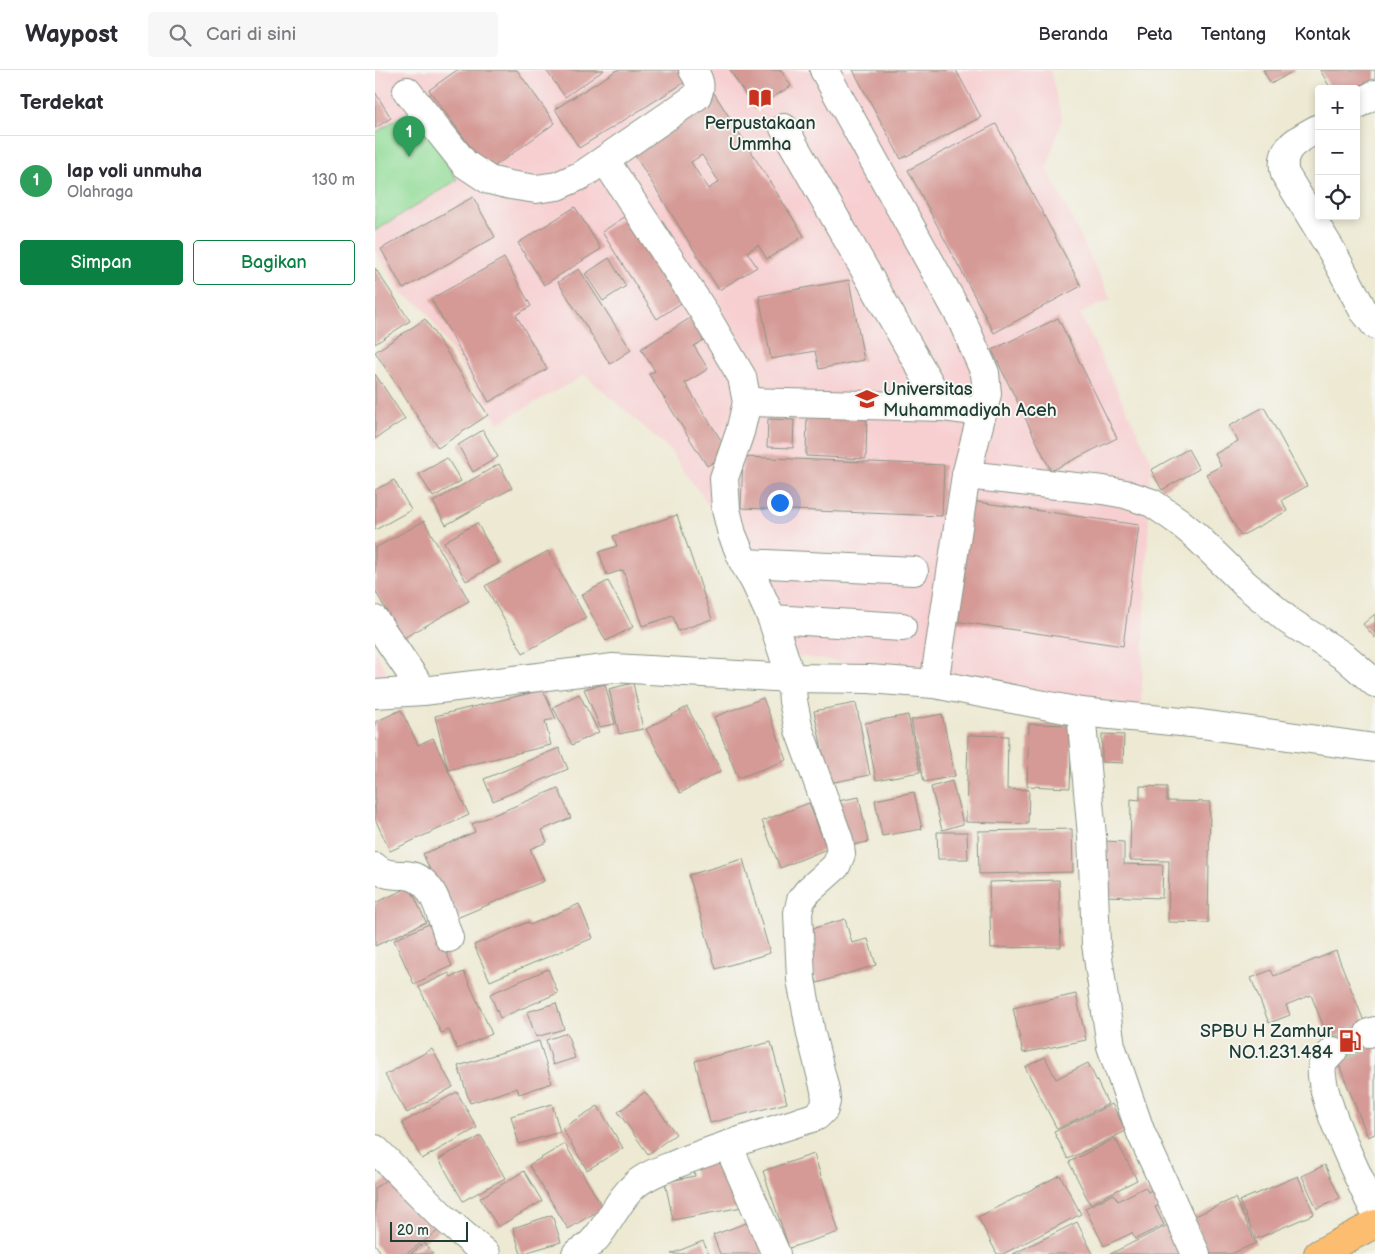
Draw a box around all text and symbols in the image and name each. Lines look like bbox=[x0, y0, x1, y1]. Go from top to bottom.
search box bbox=[148, 12, 498, 57]
text: Waypost bbox=[25, 20, 118, 49]
icon: search bbox=[166, 21, 194, 49]
text: Cari di sini bbox=[206, 23, 296, 46]
text: Beranda bbox=[1038, 24, 1108, 45]
text: Peta bbox=[1136, 24, 1173, 45]
text: Tentang bbox=[1201, 24, 1266, 45]
text: Kontak bbox=[1294, 24, 1350, 45]
library icon: Perpustakaan Ummha bbox=[747, 85, 773, 111]
map controls bbox=[1315, 85, 1360, 220]
button: + bbox=[1315, 85, 1360, 130]
text: Terdekat bbox=[20, 90, 104, 115]
place label: Perpustakaan Ummha bbox=[704, 113, 816, 155]
pin: 1 bbox=[393, 116, 425, 157]
button: − bbox=[1315, 130, 1360, 175]
text: lap voli unmuha bbox=[67, 160, 202, 183]
text: 1 bbox=[33, 171, 39, 190]
text: 130 m bbox=[312, 171, 355, 190]
button: locate bbox=[1315, 175, 1360, 220]
text: Olahraga bbox=[67, 183, 133, 202]
button: Simpan bbox=[20, 240, 183, 285]
button: Bagikan bbox=[193, 240, 355, 285]
place label: Universitas Muhammadiyah Aceh bbox=[883, 379, 1057, 421]
school or university icon: Universitas Muhammadiyah Aceh bbox=[854, 386, 880, 412]
your location bbox=[767, 490, 793, 516]
place label: SPBU H Zamhur NO.1.231.484 bbox=[1200, 1021, 1333, 1063]
fuel station icon: SPBU H Zamhur NO.1.231.484 bbox=[1337, 1028, 1363, 1054]
scale bar bbox=[390, 1219, 467, 1242]
text: 20 m bbox=[397, 1222, 429, 1239]

